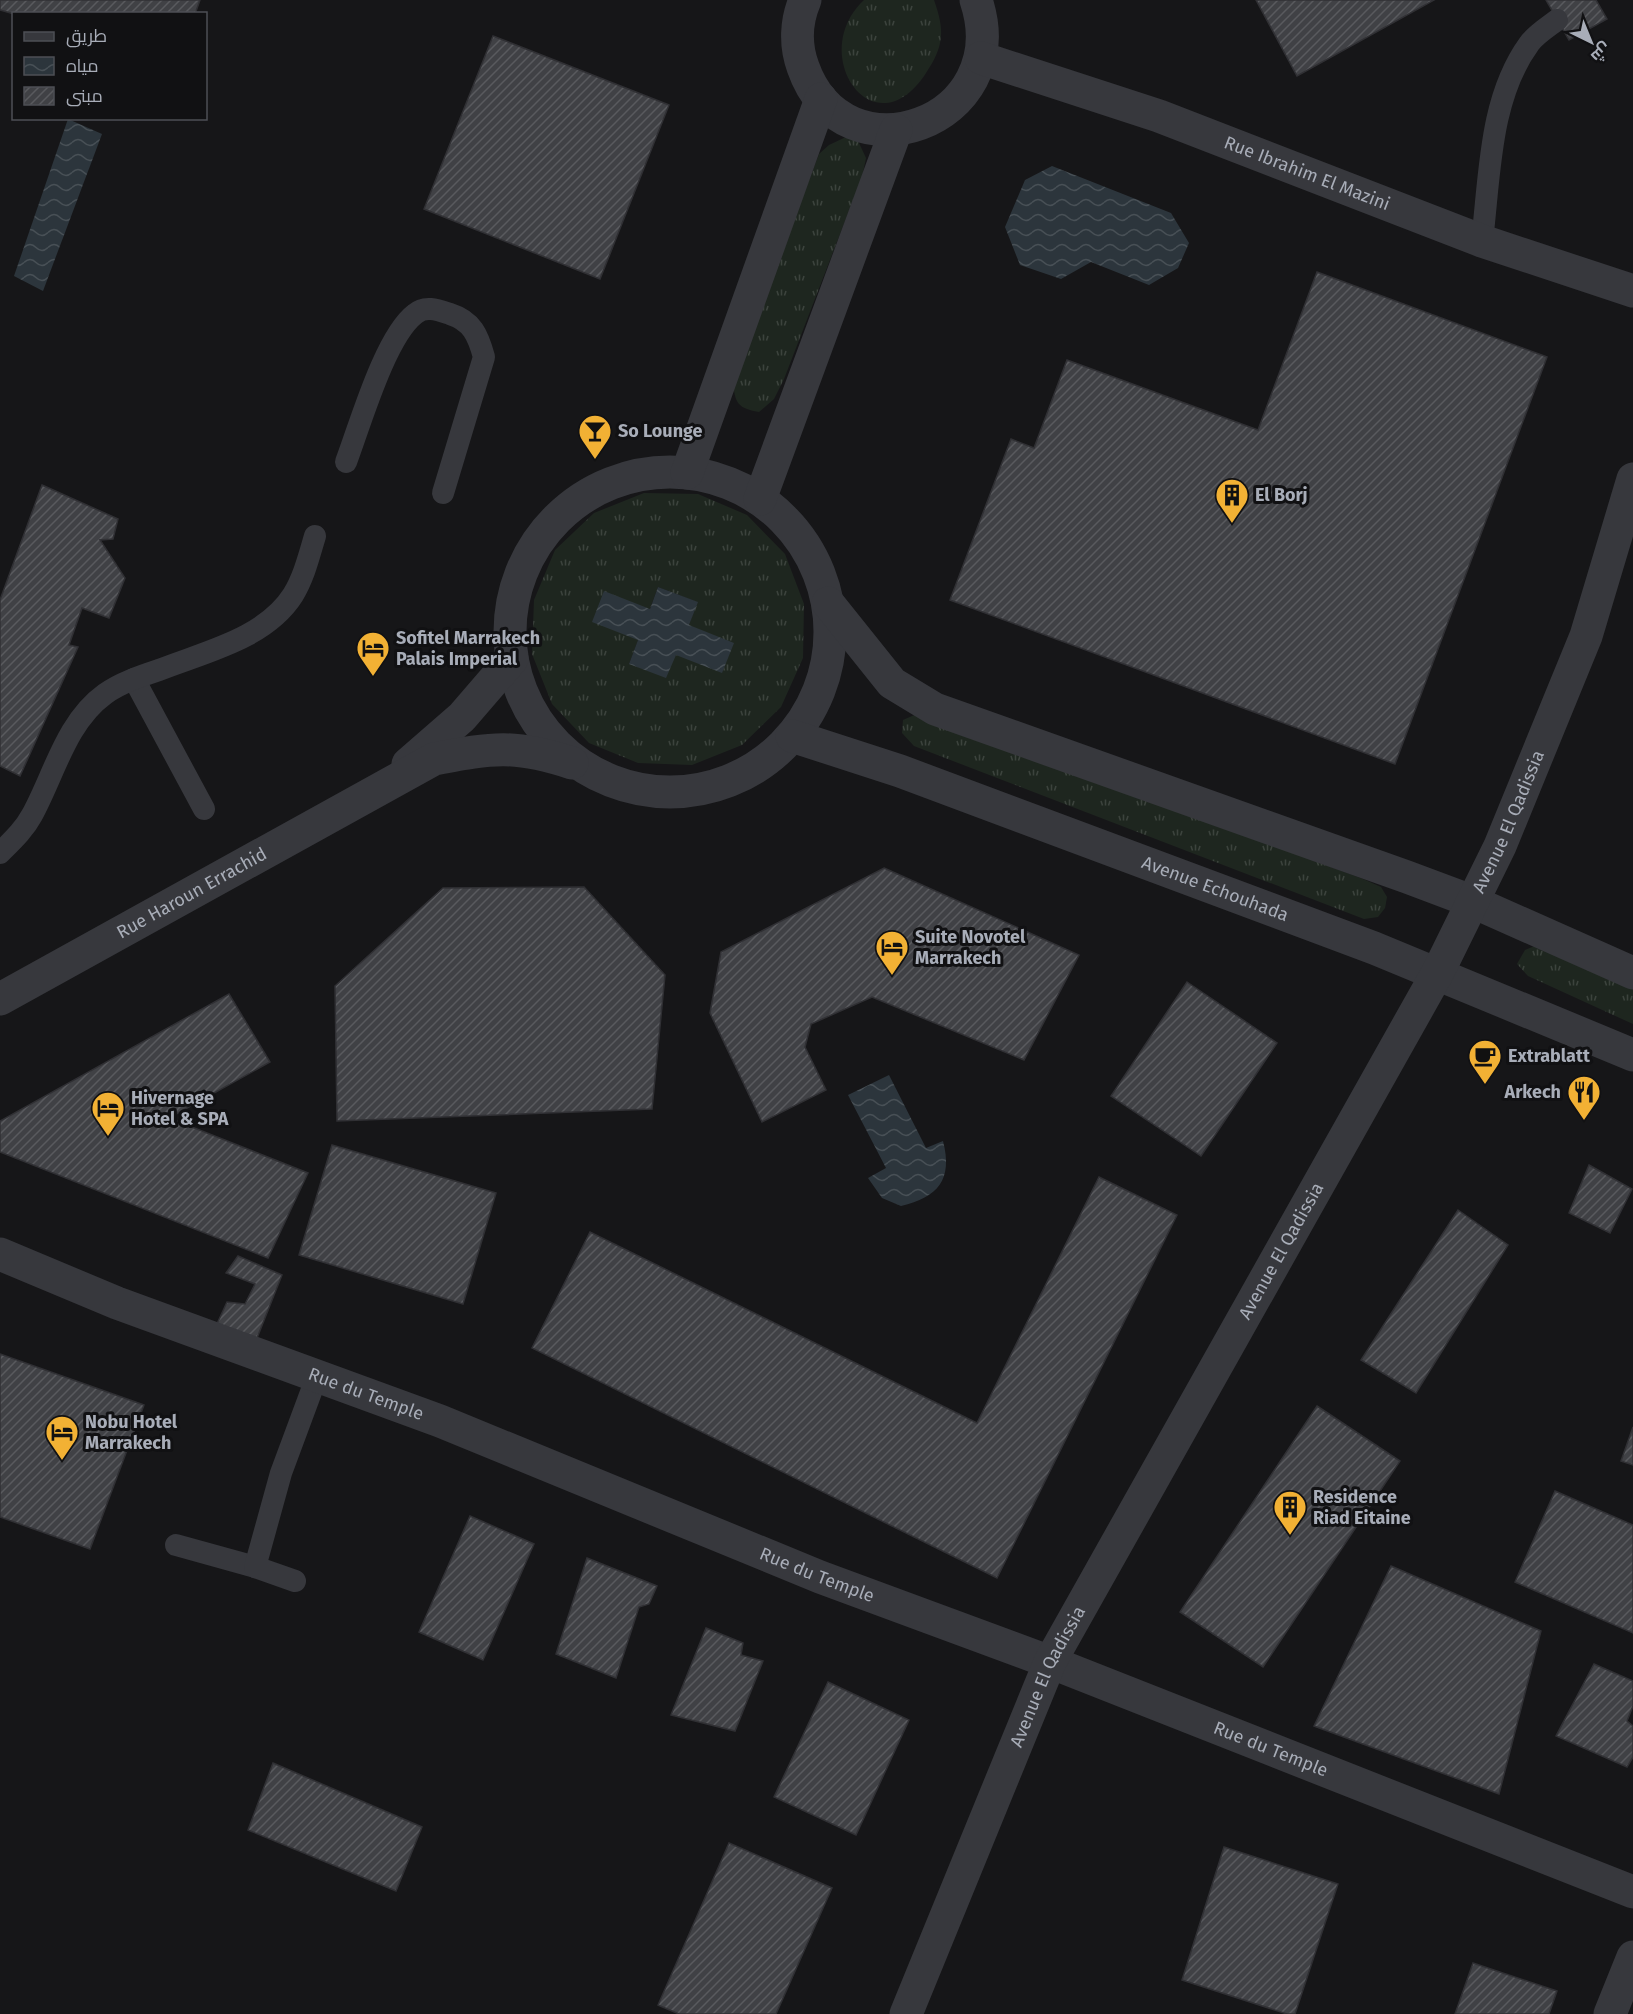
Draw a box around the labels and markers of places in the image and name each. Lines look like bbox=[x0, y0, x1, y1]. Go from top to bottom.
bar icon: So Lounge bbox=[577, 413, 613, 460]
place label: So Lounge bbox=[618, 420, 703, 442]
building icon: El Borj bbox=[1214, 477, 1250, 524]
place label: El Borj bbox=[1255, 484, 1308, 506]
place label: Sofitel Marrakech Palais Imperial bbox=[396, 627, 540, 670]
hotel icon: Sofitel Marrakech Palais Imperial bbox=[355, 630, 391, 677]
place label: Suite Novotel Marrakech bbox=[915, 926, 1026, 969]
hotel icon: Suite Novotel Marrakech bbox=[874, 929, 910, 976]
cafe icon: Extrablatt bbox=[1467, 1038, 1503, 1085]
place label: Extrablatt bbox=[1508, 1045, 1591, 1067]
restaurant icon: Arkech bbox=[1566, 1074, 1602, 1121]
place label: Arkech bbox=[1504, 1081, 1561, 1103]
place label: Hivernage Hotel & SPA bbox=[131, 1087, 229, 1130]
hotel icon: Hivernage Hotel & SPA bbox=[90, 1090, 126, 1137]
place label: Nobu Hotel Marrakech bbox=[85, 1411, 178, 1454]
hotel icon: Nobu Hotel Marrakech bbox=[44, 1414, 80, 1461]
place label: Residence Riad Eitaine bbox=[1313, 1486, 1411, 1529]
building icon: Residence Riad Eitaine bbox=[1272, 1489, 1308, 1536]

